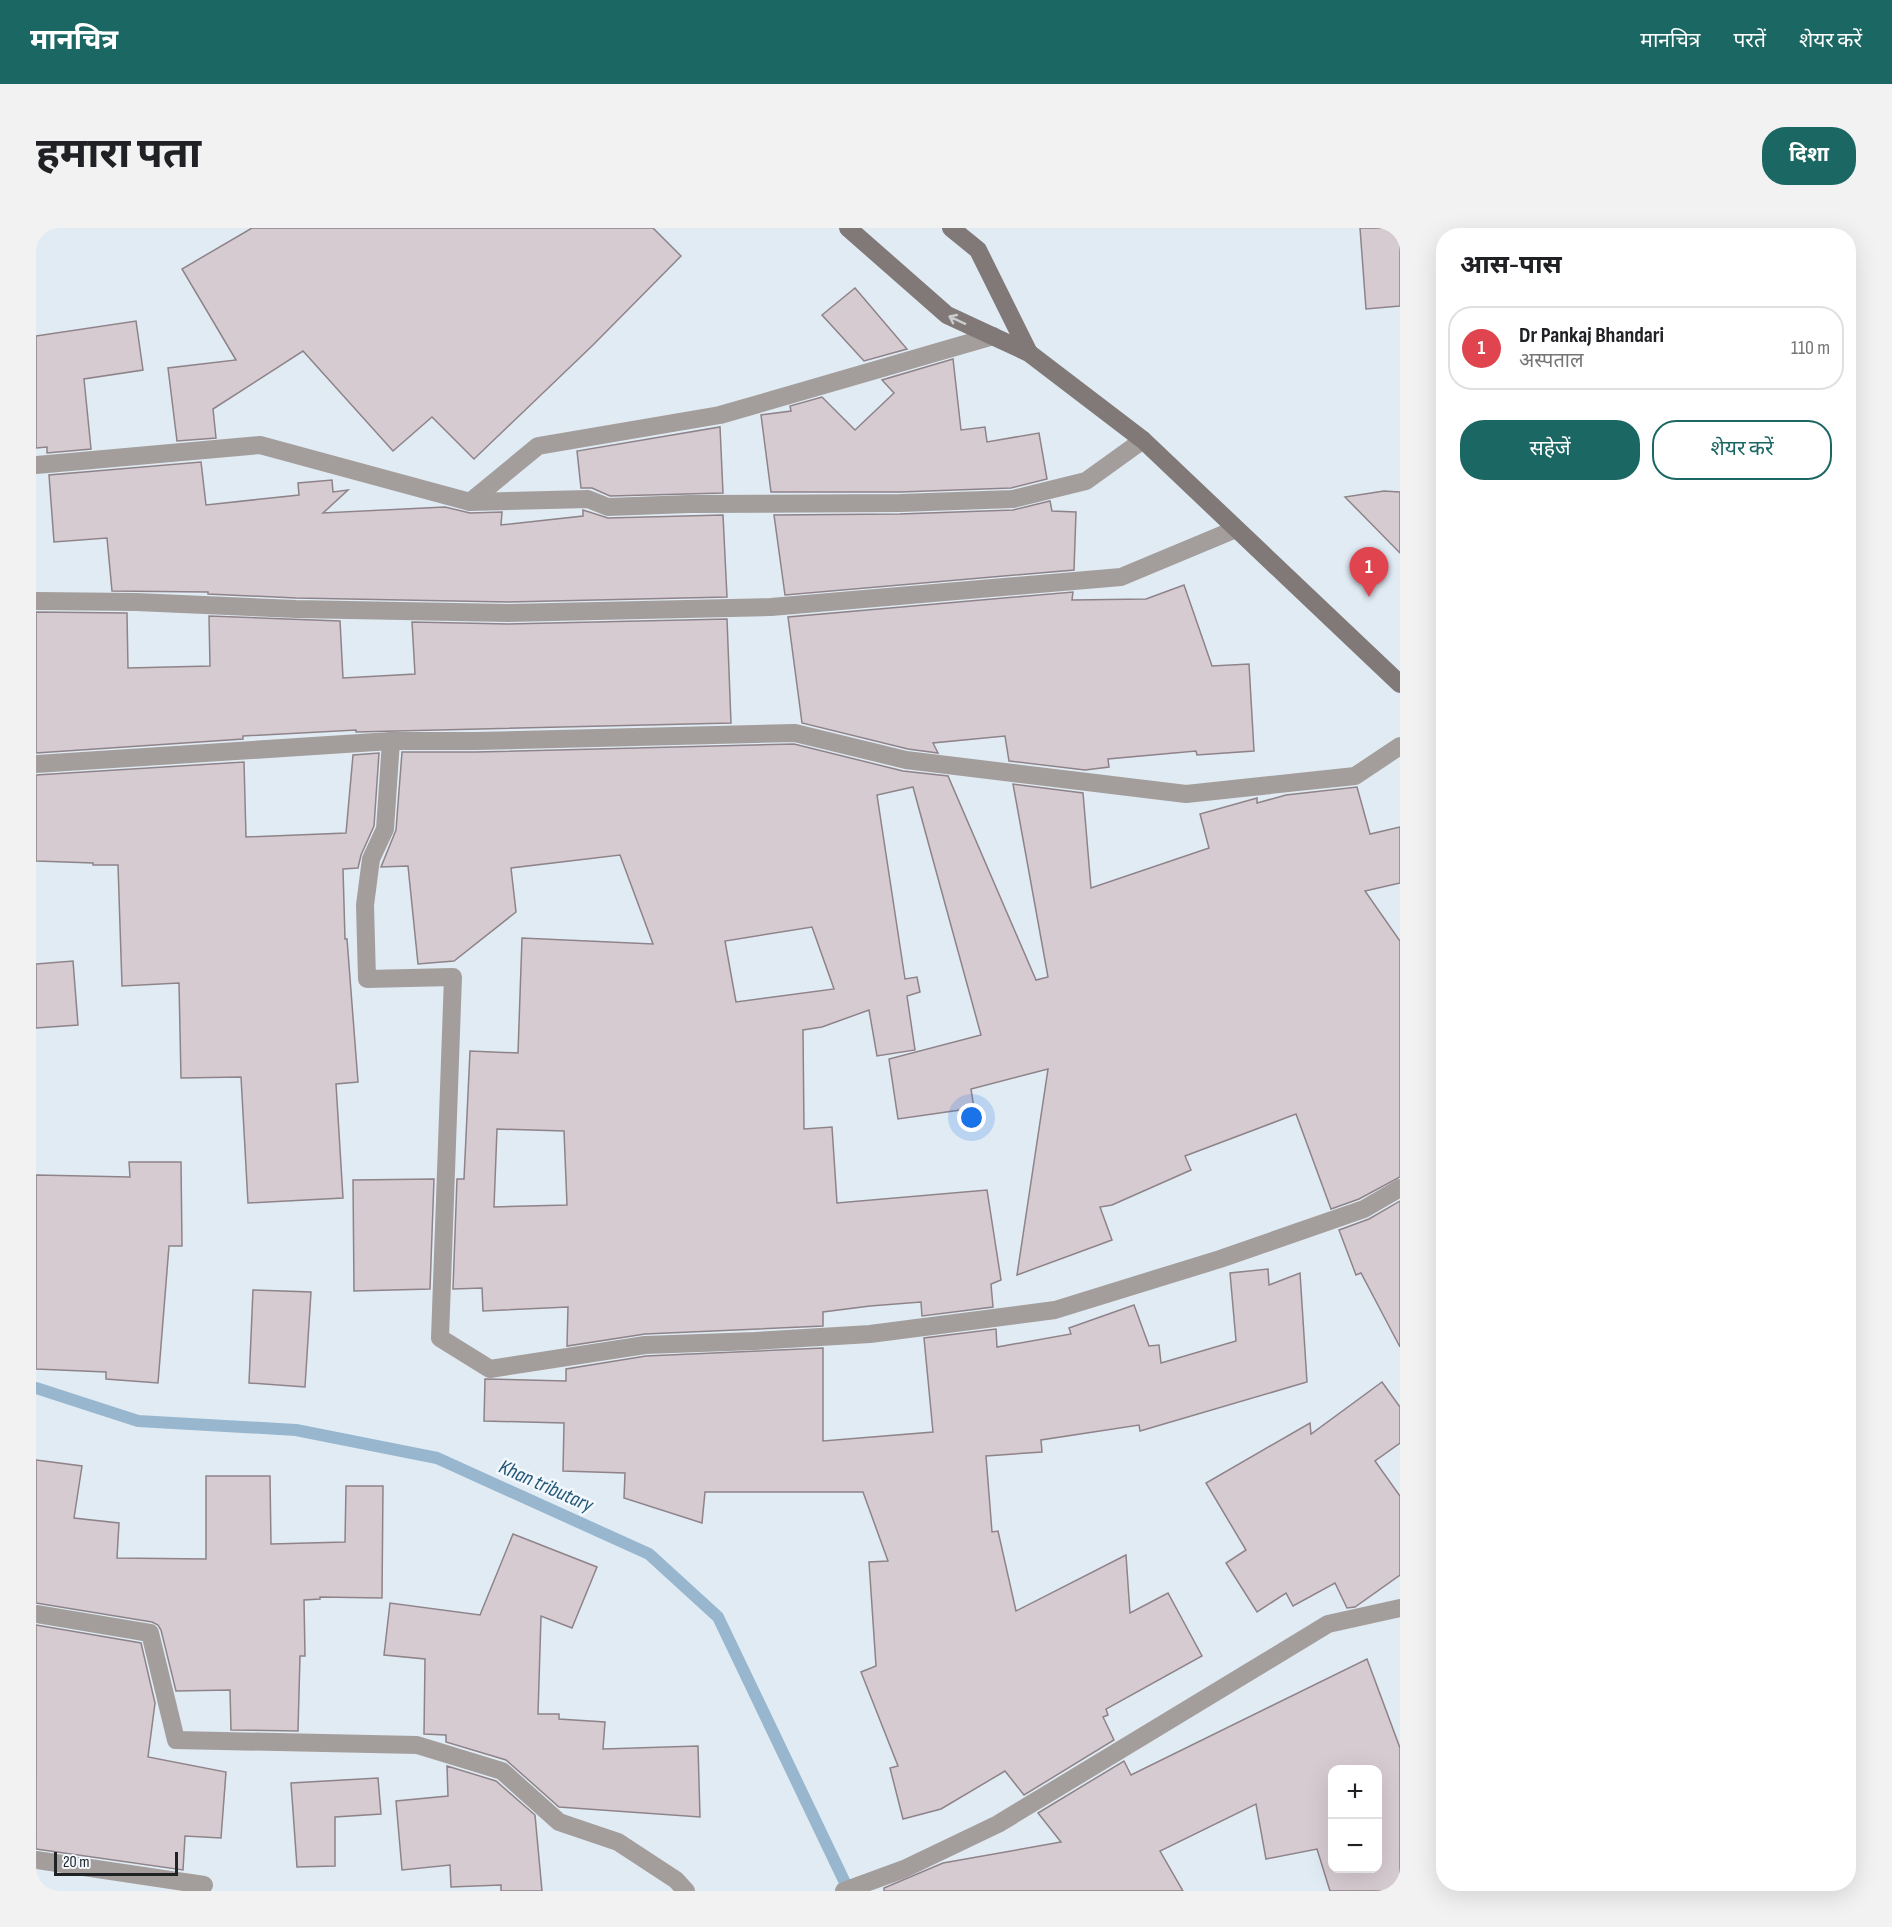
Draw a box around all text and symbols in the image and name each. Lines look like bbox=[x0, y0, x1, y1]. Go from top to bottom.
text: मानचित्र bbox=[30, 24, 118, 57]
text: मानचित्र bbox=[1640, 28, 1700, 53]
text: परतें bbox=[1733, 28, 1766, 53]
text: शेयर करें bbox=[1799, 28, 1862, 53]
button: दिशा bbox=[1762, 127, 1856, 185]
text: हमारा पता bbox=[36, 129, 201, 180]
text: आस-पास bbox=[1460, 250, 1562, 281]
one-way arrow bbox=[949, 313, 967, 325]
text: Dr Pankaj Bhandari bbox=[1519, 322, 1664, 349]
text: 1 bbox=[1478, 336, 1485, 360]
text: 110 m bbox=[1791, 336, 1830, 360]
text: अस्पताल bbox=[1519, 349, 1584, 373]
button: सहेजें bbox=[1460, 420, 1640, 480]
button: शेयर करें bbox=[1652, 420, 1832, 480]
pin: 1 bbox=[1350, 548, 1388, 597]
your location bbox=[957, 1103, 986, 1132]
water label: Khan tributary bbox=[495, 1454, 598, 1518]
map controls bbox=[1328, 1765, 1382, 1873]
button: + bbox=[1328, 1765, 1382, 1819]
button: − bbox=[1328, 1819, 1382, 1873]
scale bar bbox=[54, 1849, 178, 1876]
text: 20 m bbox=[63, 1853, 90, 1872]

